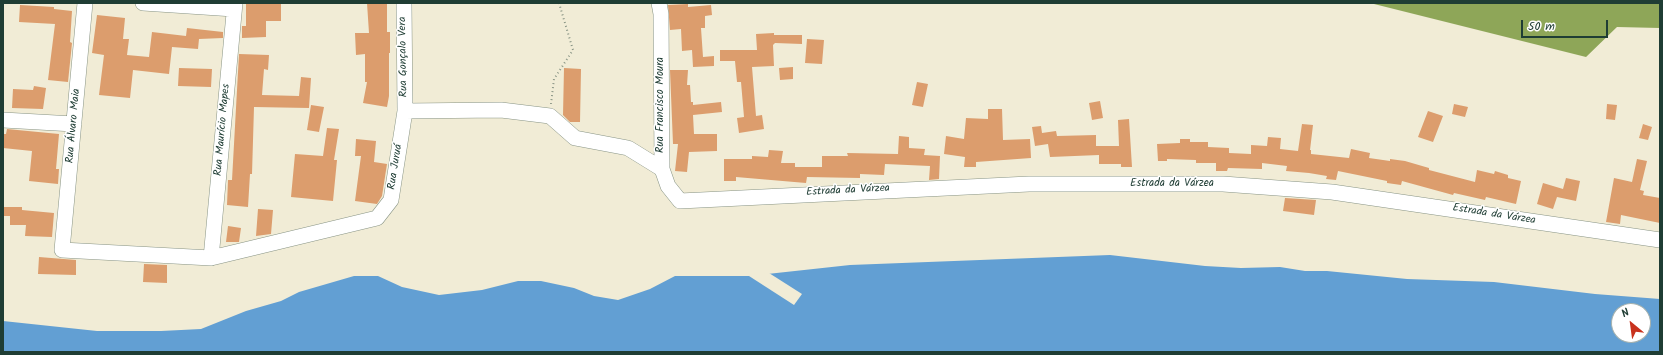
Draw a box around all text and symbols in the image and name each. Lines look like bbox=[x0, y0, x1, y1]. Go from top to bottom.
scale bar bbox=[1523, 12, 1610, 38]
street label: Rua Gonçalo Vera bbox=[397, 17, 411, 97]
text: 50 m bbox=[1528, 17, 1555, 36]
street label: Rua Francisco Moura bbox=[654, 57, 668, 153]
street label: Rua Maurício Mapes bbox=[212, 83, 234, 177]
street label: Rua Álvaro Maia bbox=[64, 88, 84, 164]
street label: Rua Juruá bbox=[386, 143, 406, 191]
street label: Estrada da Várzea bbox=[1130, 177, 1214, 191]
street label: Estrada da Várzea bbox=[806, 182, 890, 200]
street label: Estrada da Várzea bbox=[1452, 202, 1536, 228]
north arrow bbox=[1611, 303, 1651, 343]
text: N bbox=[1618, 304, 1633, 323]

